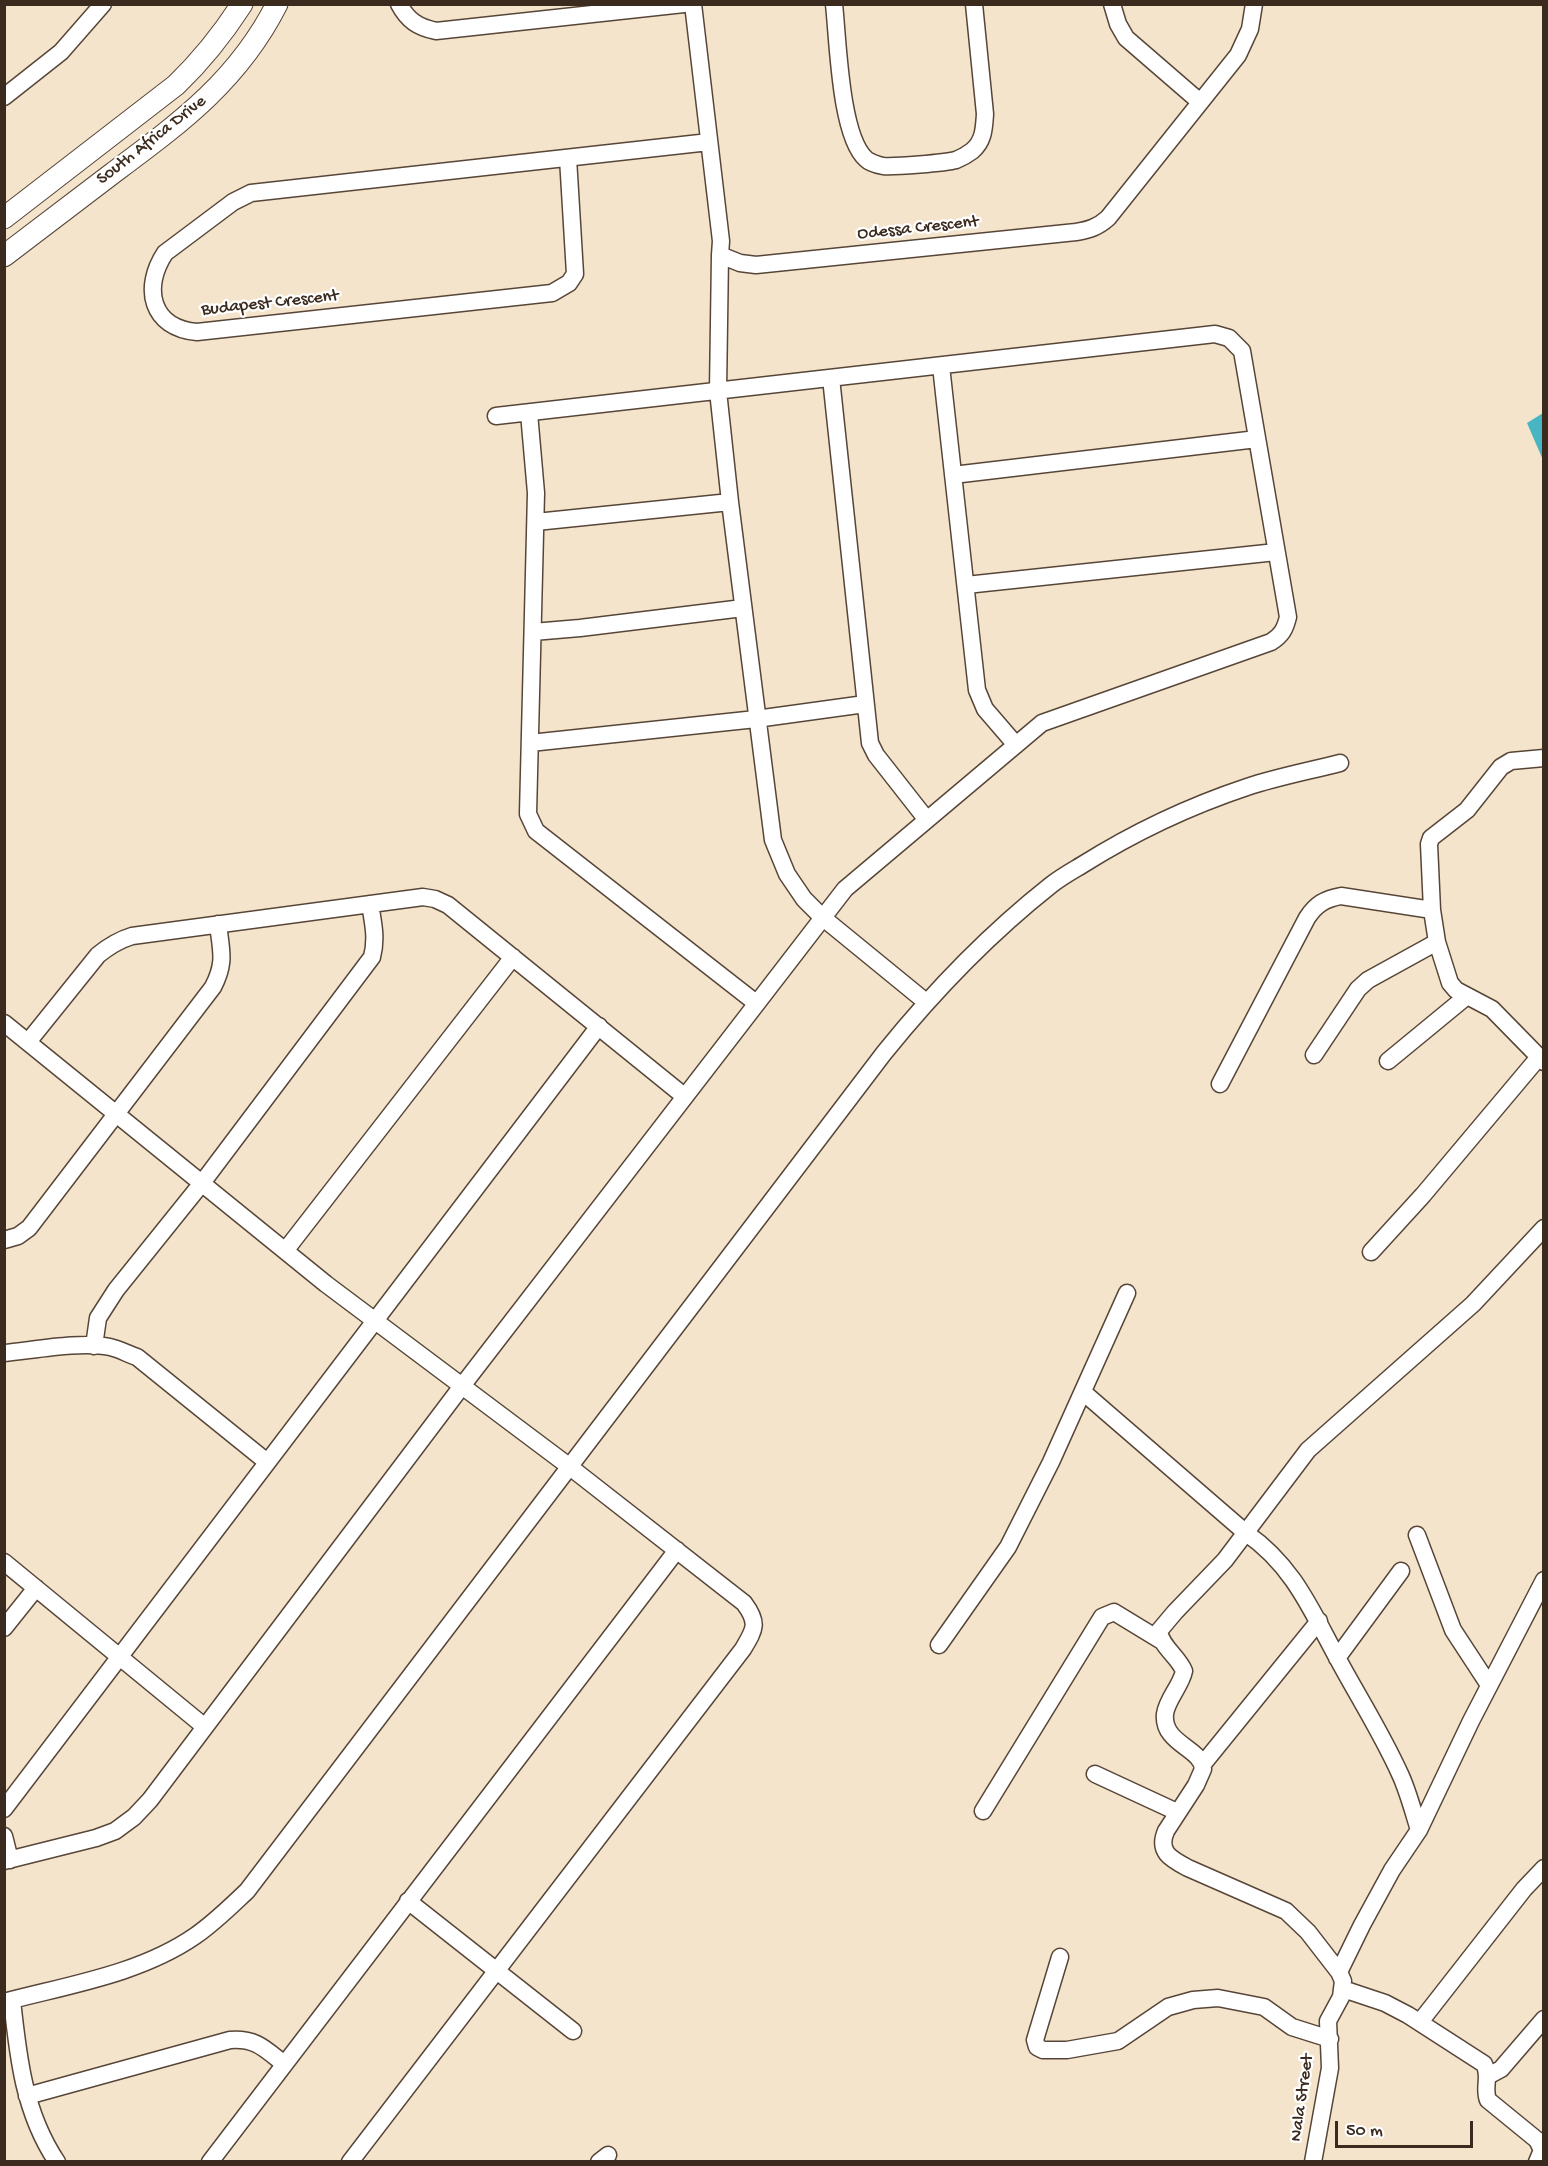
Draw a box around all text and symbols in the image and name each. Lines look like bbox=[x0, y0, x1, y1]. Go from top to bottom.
street label: South Africa Drive bbox=[93, 91, 211, 191]
street label: Odessa Crescent bbox=[856, 212, 980, 246]
street label: Budapest Crescent bbox=[200, 286, 340, 322]
street label: Nala Street bbox=[1286, 2053, 1320, 2143]
scale bar bbox=[1338, 2109, 1476, 2147]
text: 50 m bbox=[1346, 2121, 1383, 2142]

